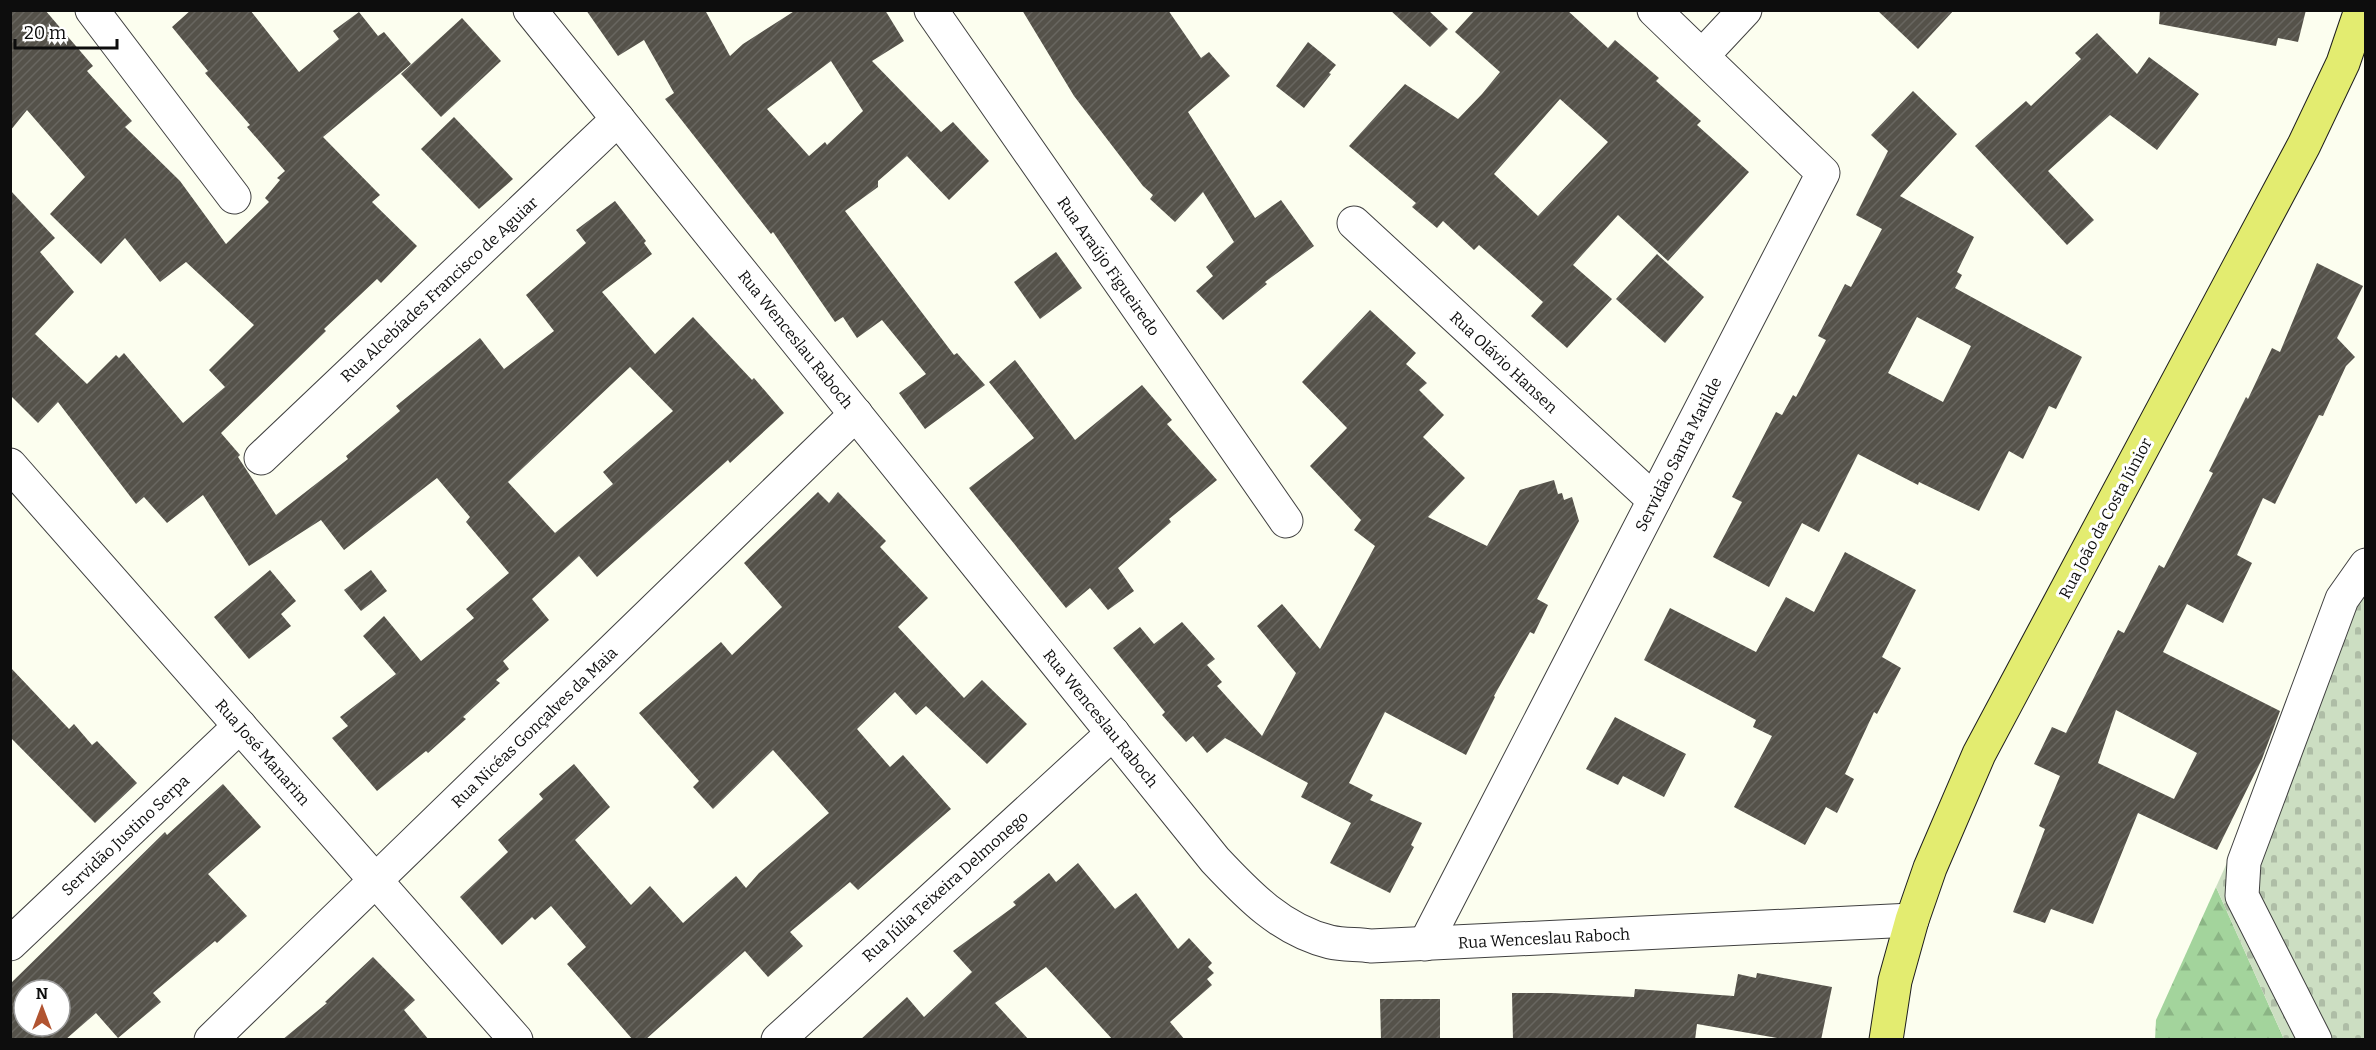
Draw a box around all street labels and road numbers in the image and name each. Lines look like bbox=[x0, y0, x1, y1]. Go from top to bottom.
street label: Rua Alcebíades Francisco de Aguiar bbox=[337, 193, 542, 386]
street label: Rua Araújo Figueiredo bbox=[1053, 193, 1164, 339]
street label: Rua Wenceslau Raboch bbox=[734, 266, 857, 412]
street label: Rua Olávio Hansen bbox=[1446, 308, 1561, 417]
street label: Servidão Santa Matilde bbox=[1631, 374, 1726, 535]
street label: Rua João da Costa Júnior bbox=[2055, 435, 2156, 602]
street label: Rua Nicéas Gonçalves da Maia bbox=[448, 643, 621, 812]
street label: Rua Wenceslau Raboch bbox=[1039, 645, 1162, 791]
street label: Rua José Manarim bbox=[211, 695, 314, 809]
street label: Servidão Justino Serpa bbox=[57, 771, 193, 900]
street label: Rua Júlia Teixeira Delmonego bbox=[859, 807, 1032, 966]
street label: Rua Wenceslau Raboch bbox=[1458, 925, 1631, 952]

